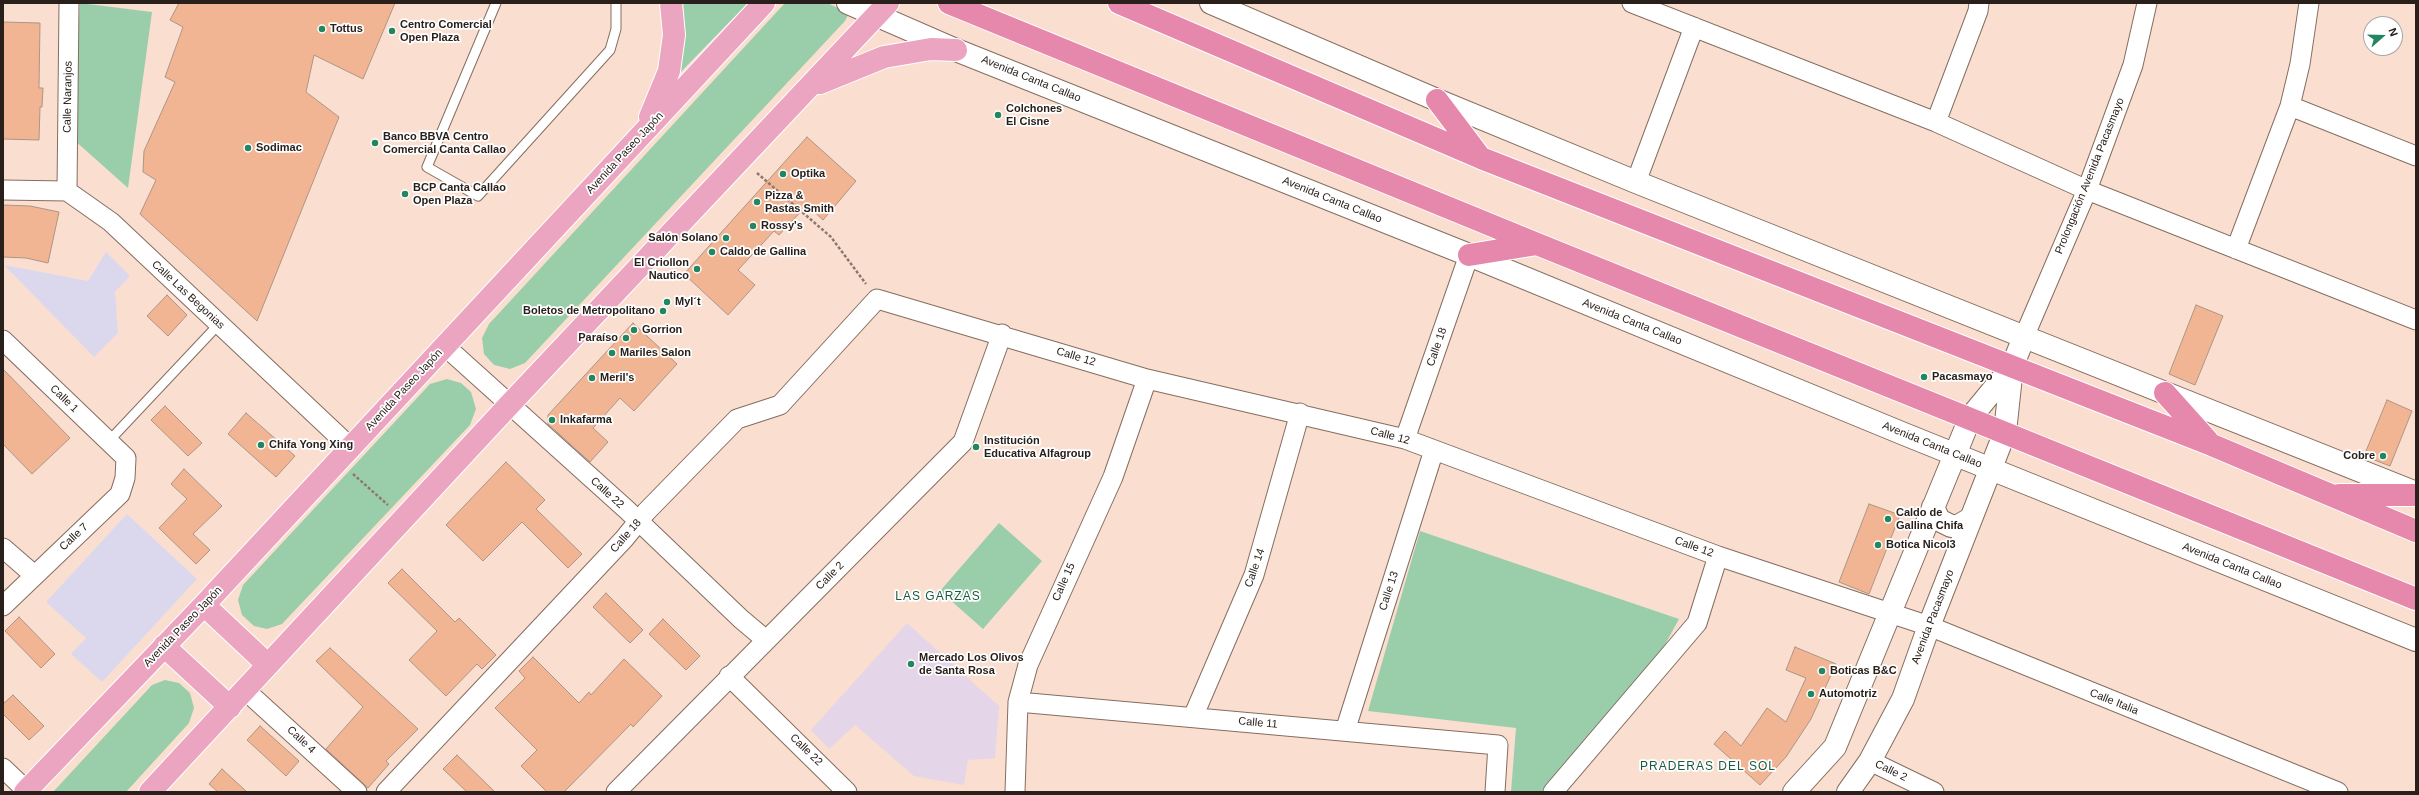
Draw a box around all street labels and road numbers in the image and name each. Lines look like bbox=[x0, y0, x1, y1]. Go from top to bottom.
street label: Avenida Canta Callao bbox=[979, 53, 1083, 105]
street label: Calle Naranjos bbox=[61, 61, 75, 133]
street label: Prolongación Avenida Pacasmayo bbox=[2053, 96, 2127, 256]
street label: Avenida Paseo Japón bbox=[584, 109, 666, 197]
street label: Avenida Canta Callao bbox=[1280, 174, 1384, 226]
street label: Calle Las Begonias bbox=[149, 258, 227, 332]
street label: Avenida Canta Callao bbox=[1580, 296, 1684, 348]
street label: Calle 18 bbox=[1424, 326, 1450, 368]
street label: Calle 12 bbox=[1055, 345, 1097, 369]
street label: Avenida Paseo Japón bbox=[363, 346, 445, 434]
street label: Calle 1 bbox=[47, 382, 81, 416]
street label: Avenida Canta Callao bbox=[1880, 419, 1984, 471]
street label: Calle 12 bbox=[1369, 424, 1411, 448]
street label: Calle 22 bbox=[588, 475, 626, 511]
street label: Calle 18 bbox=[608, 516, 644, 556]
street label: Calle 7 bbox=[57, 520, 91, 554]
street label: Calle 12 bbox=[1673, 534, 1715, 560]
street label: Avenida Canta Callao bbox=[2180, 540, 2284, 592]
street label: Calle 14 bbox=[1242, 547, 1268, 589]
street label: Calle 2 bbox=[813, 559, 847, 593]
street label: Calle 15 bbox=[1050, 561, 1078, 603]
street label: Avenida Pacasmayo bbox=[1909, 568, 1957, 666]
street label: Calle 13 bbox=[1376, 570, 1402, 612]
street label: Avenida Paseo Japón bbox=[141, 584, 225, 670]
street label: Calle Italia bbox=[2088, 686, 2140, 718]
street label: Calle 11 bbox=[1238, 715, 1278, 731]
street label: Calle 4 bbox=[284, 723, 318, 757]
street label: Calle 22 bbox=[787, 731, 825, 769]
street label: Calle 2 bbox=[1873, 758, 1909, 784]

